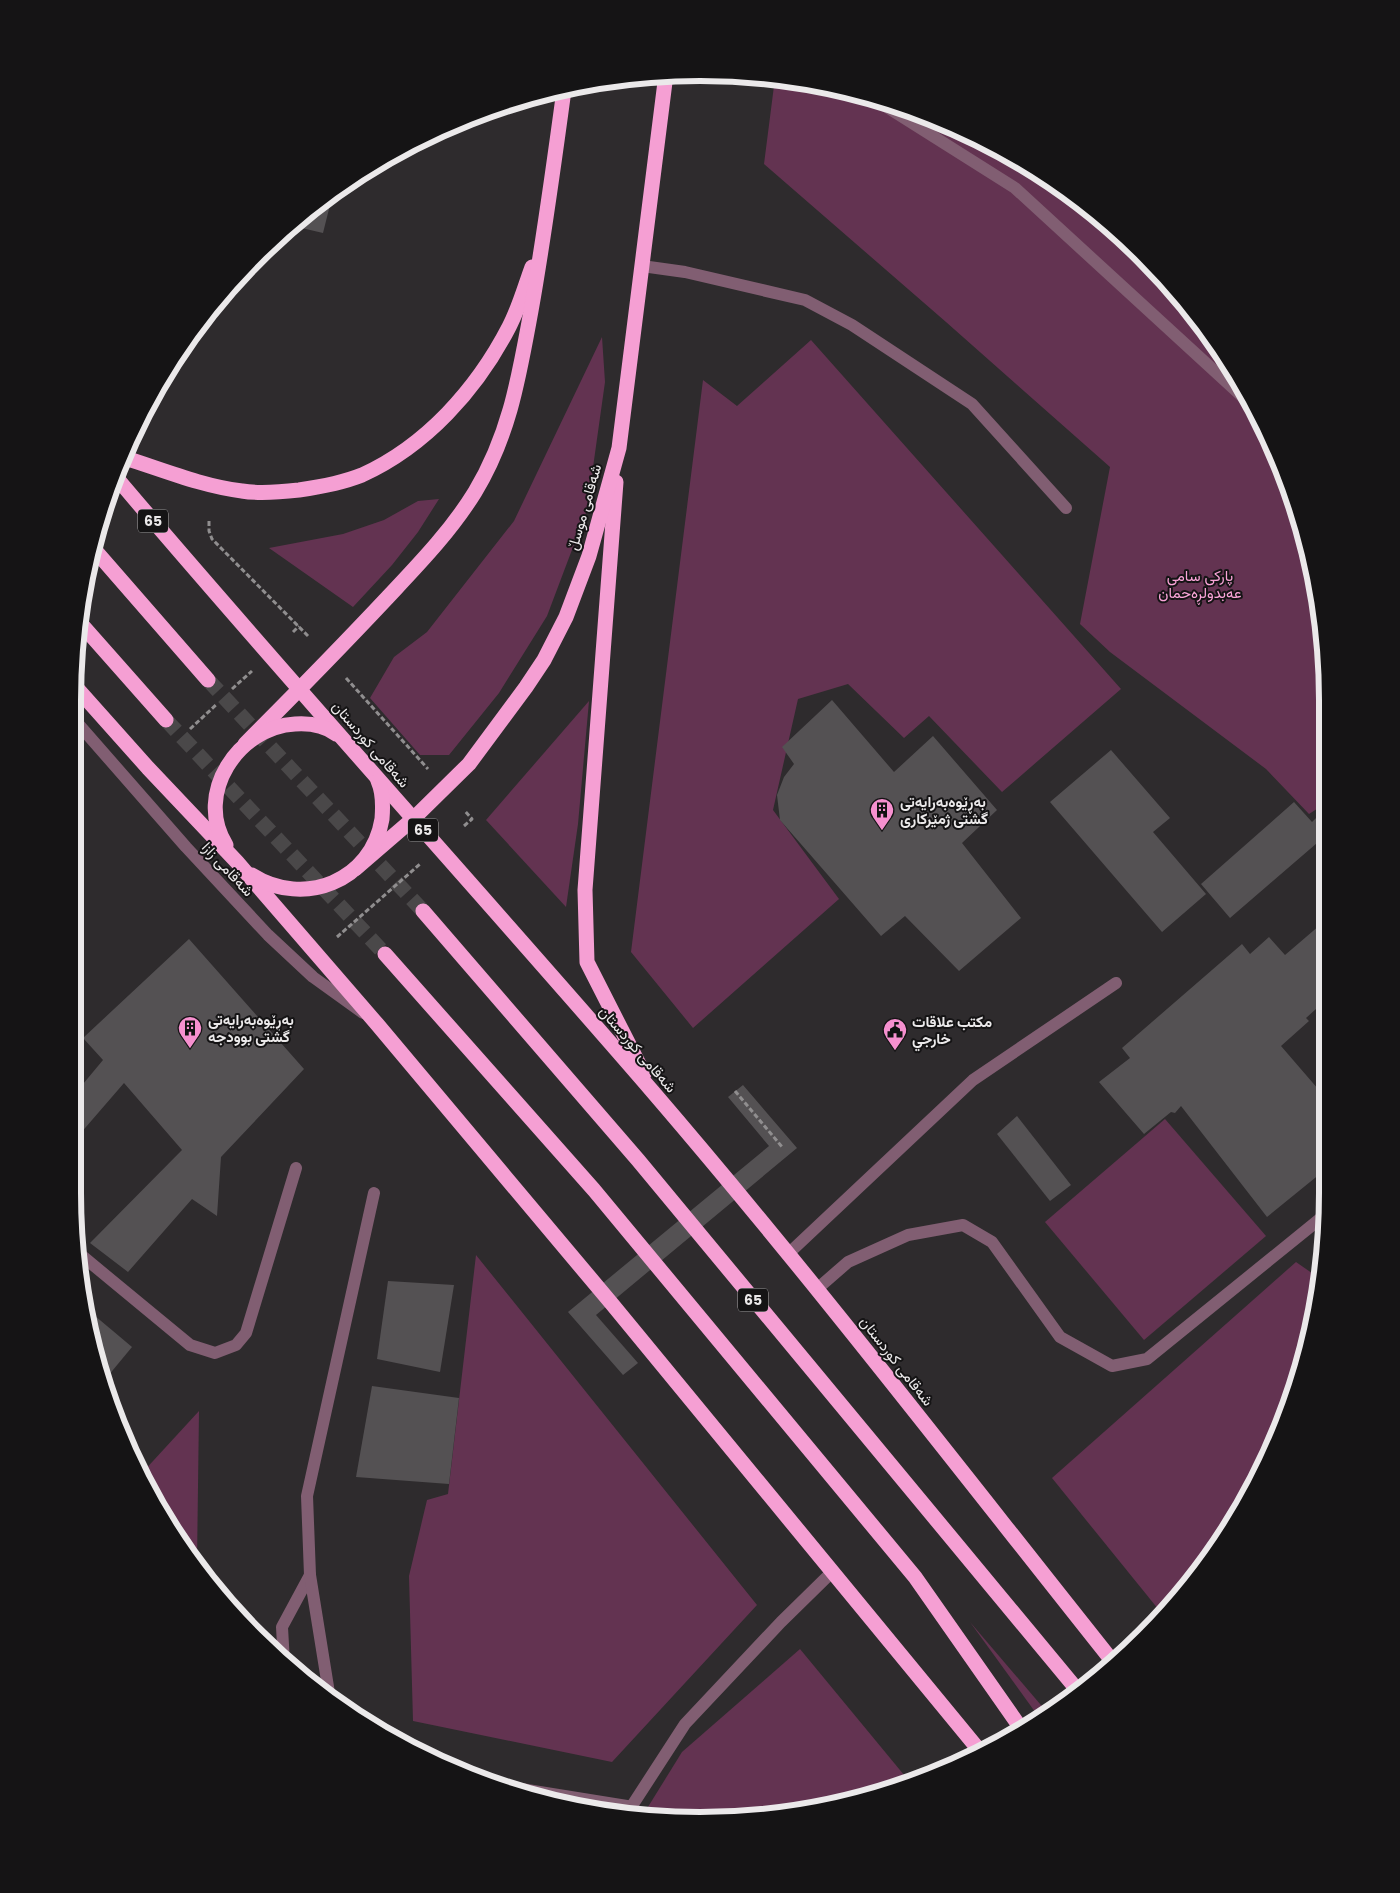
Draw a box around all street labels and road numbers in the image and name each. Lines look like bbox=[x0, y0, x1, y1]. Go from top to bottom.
street label: شەقامی موسڵ bbox=[562, 461, 606, 553]
road number: 65 bbox=[138, 510, 168, 532]
street label: شەقامی کوردستان bbox=[327, 696, 415, 792]
road number: 65 bbox=[408, 818, 438, 842]
street label: شەقامی زازا bbox=[197, 837, 259, 901]
street label: شەقامی کوردستان bbox=[594, 1001, 682, 1097]
road number: 65 bbox=[738, 1288, 768, 1312]
street label: شەقامی کوردستان bbox=[855, 1312, 939, 1410]

